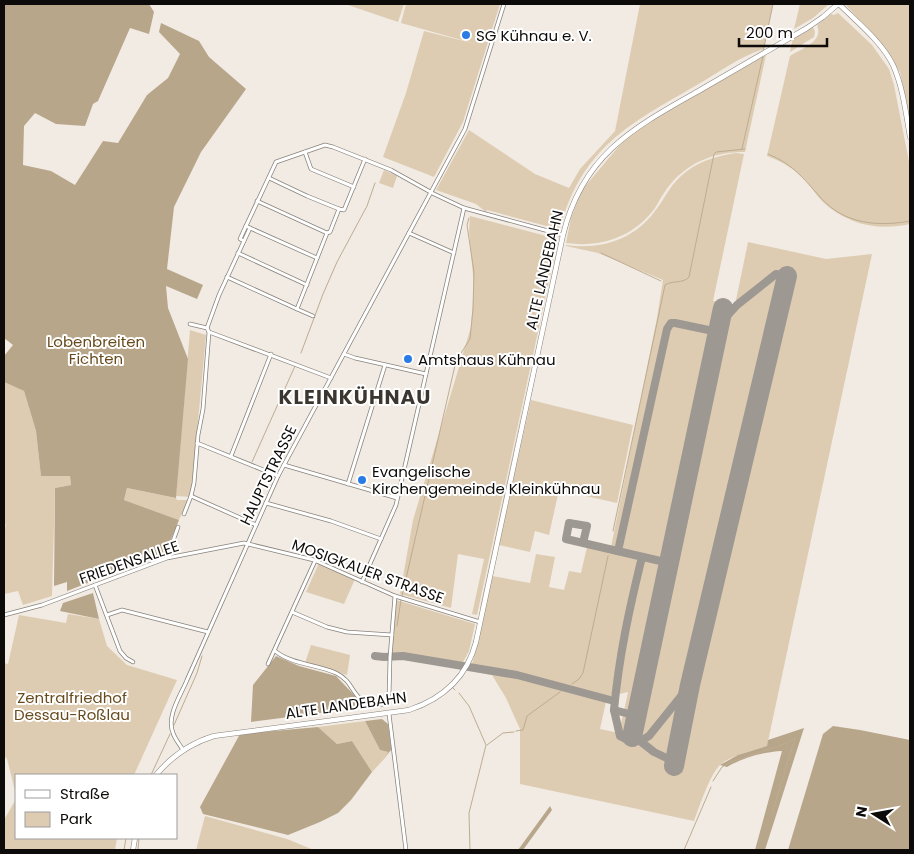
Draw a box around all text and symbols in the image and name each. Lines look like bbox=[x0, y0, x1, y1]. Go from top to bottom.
scale bar bbox=[739, 15, 826, 47]
text: 200 m bbox=[746, 22, 793, 43]
place label: SG Kühnau e. V. bbox=[476, 25, 592, 46]
marker: SG Kühnau e. V. bbox=[460, 29, 472, 41]
street label: ALTE LANDEBAHN bbox=[520, 208, 568, 332]
park label: Lobenbreiten Fichten bbox=[47, 331, 145, 369]
place label: Amtshaus Kühnau bbox=[418, 349, 556, 370]
marker: Amtshaus Kühnau bbox=[402, 353, 414, 365]
district label: KLEINKÜHNAU bbox=[279, 383, 431, 411]
street label: HAUPTSTRASSE bbox=[235, 421, 301, 529]
place label: Evangelische Kirchengemeinde Kleinkühnau bbox=[372, 461, 600, 499]
marker: Evangelische Kirchengemeinde Kleinkühnau bbox=[356, 474, 368, 486]
street label: MOSIGKAUER STRASSE bbox=[289, 534, 447, 608]
street label: FRIEDENSALLEE bbox=[76, 535, 182, 589]
street label: ALTE LANDEBAHN bbox=[284, 686, 408, 724]
park label: Zentralfriedhof Dessau-Roßlau bbox=[14, 687, 130, 725]
legend bbox=[15, 774, 178, 839]
text: Straße bbox=[60, 783, 110, 804]
north arrow bbox=[849, 789, 899, 839]
text: N bbox=[850, 804, 872, 819]
text: Park bbox=[60, 808, 92, 829]

